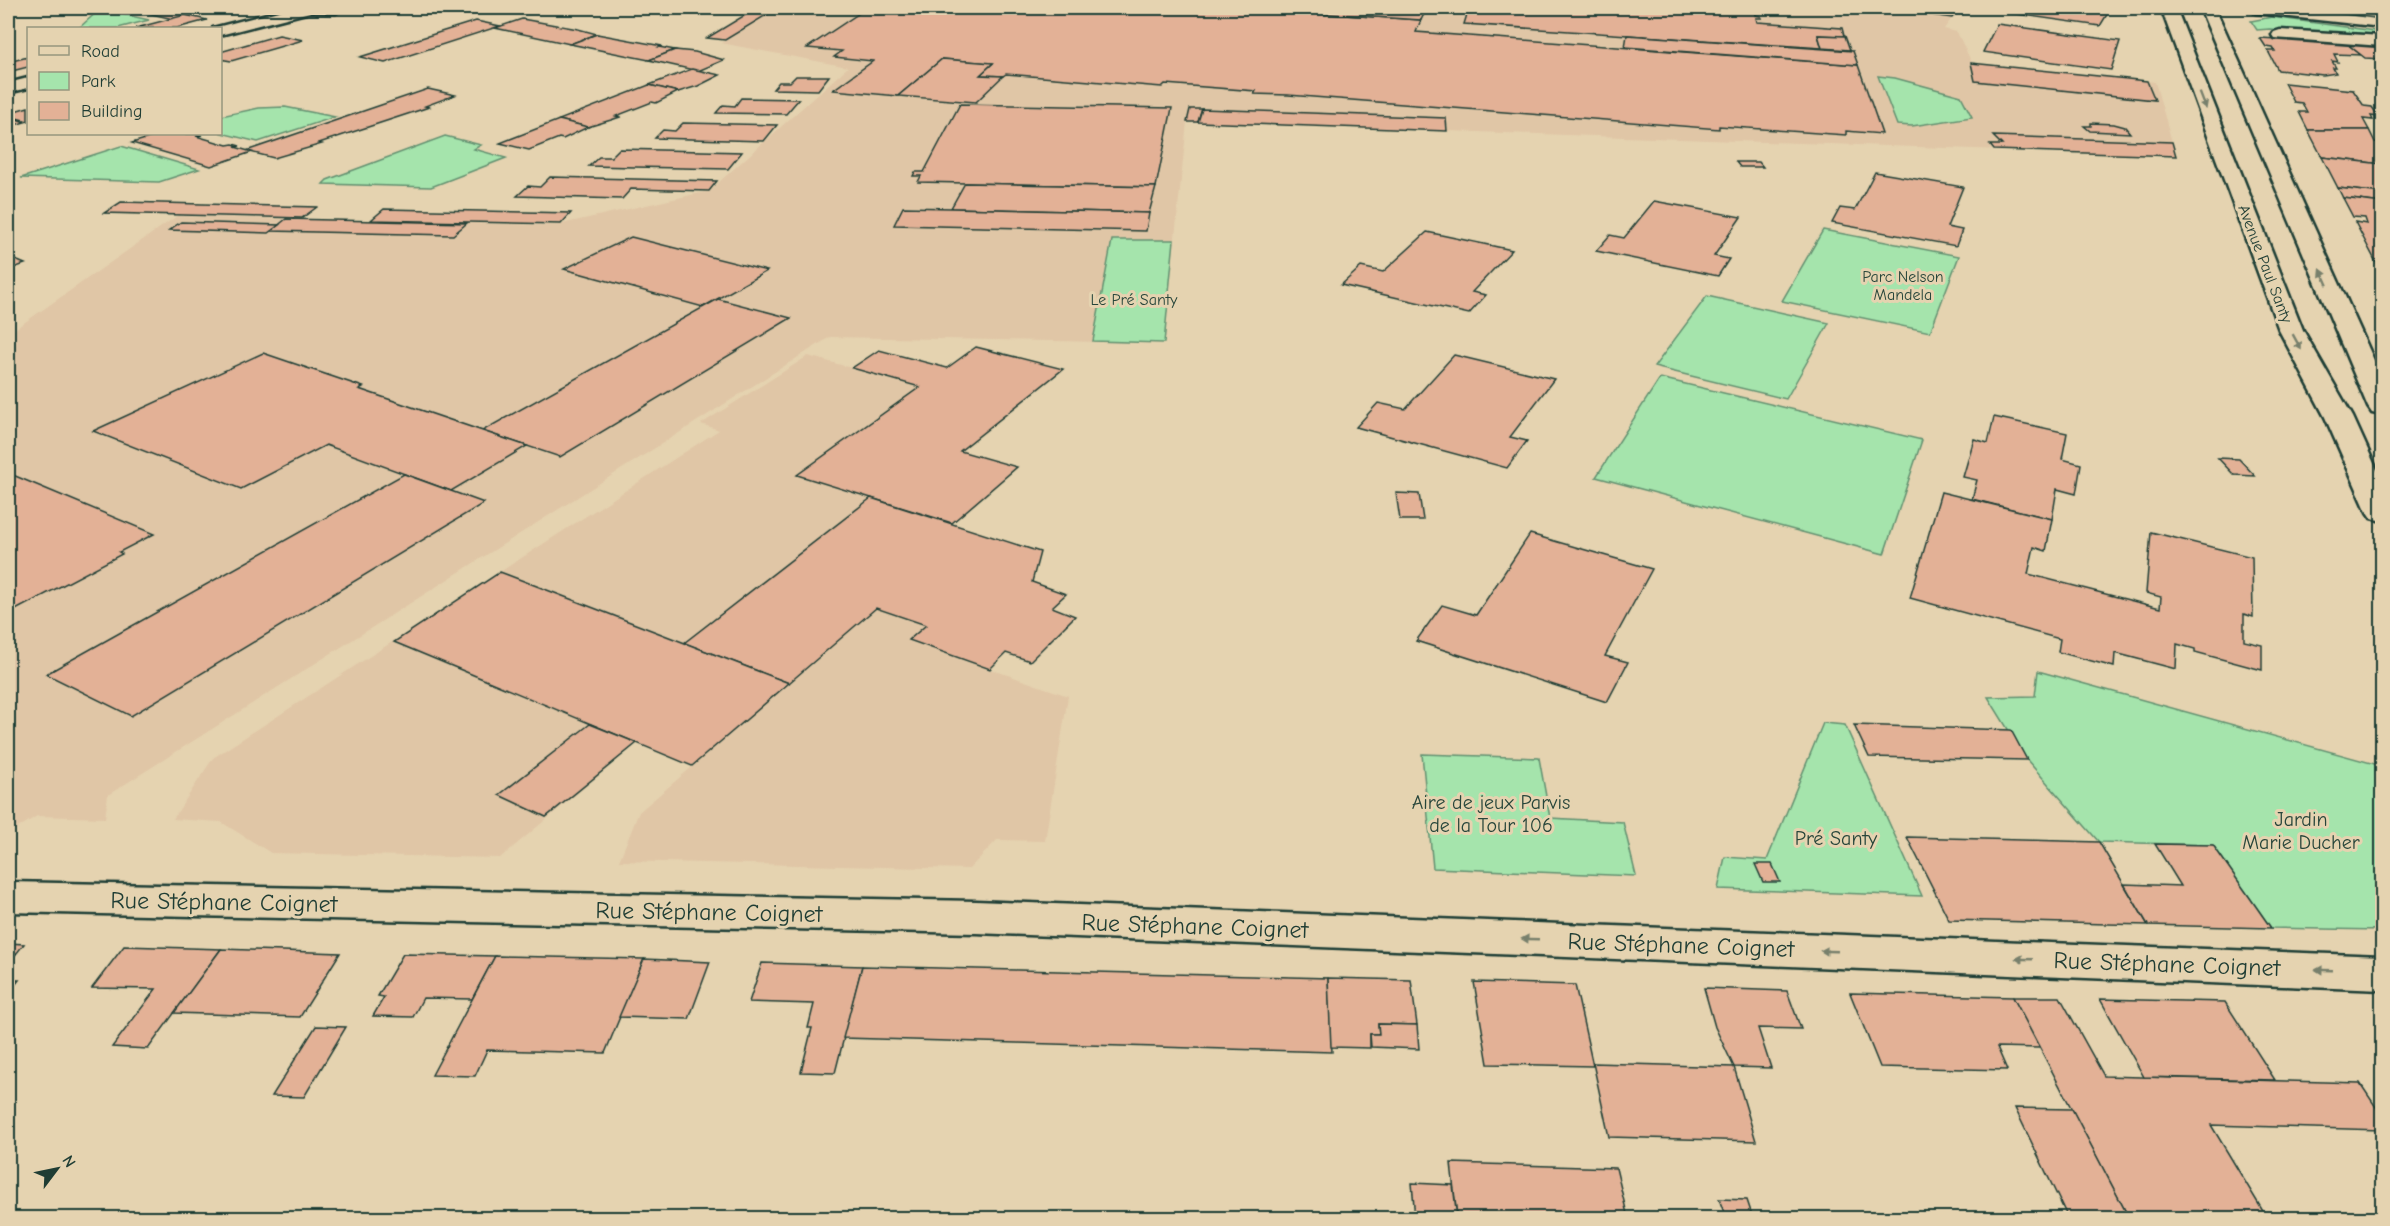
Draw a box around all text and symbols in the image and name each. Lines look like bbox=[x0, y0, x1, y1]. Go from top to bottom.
legend bbox=[27, 27, 222, 135]
text: Road bbox=[81, 41, 120, 62]
text: Park bbox=[81, 71, 116, 92]
one-way arrow bbox=[2199, 93, 2209, 111]
text: Building bbox=[81, 101, 143, 122]
street label: Avenue Paul Santy bbox=[2234, 202, 2296, 327]
park label: Parc Nelson Mandela bbox=[1862, 268, 1944, 304]
one-way arrow bbox=[2320, 268, 2329, 285]
park label: Le Pré Santy bbox=[1091, 291, 1178, 309]
one-way arrow bbox=[2292, 334, 2302, 351]
park label: Aire de jeux Parvis de la Tour 106 bbox=[1412, 791, 1570, 837]
park label: Jardin Marie Ducher bbox=[2242, 808, 2360, 854]
park label: Pré Santy bbox=[1795, 827, 1877, 850]
street label: Rue Stéphane Coignet bbox=[110, 886, 339, 918]
street label: Rue Stéphane Coignet bbox=[595, 896, 824, 928]
street label: Rue Stéphane Coignet bbox=[1081, 908, 1310, 944]
street label: Rue Stéphane Coignet bbox=[1567, 927, 1796, 963]
one-way arrow bbox=[1520, 934, 1539, 944]
one-way arrow bbox=[1820, 946, 1839, 956]
street label: Rue Stéphane Coignet bbox=[2053, 946, 2282, 982]
one-way arrow bbox=[2015, 954, 2034, 963]
one-way arrow bbox=[2315, 966, 2334, 975]
north arrow bbox=[27, 1139, 87, 1199]
text: N bbox=[58, 1152, 79, 1171]

